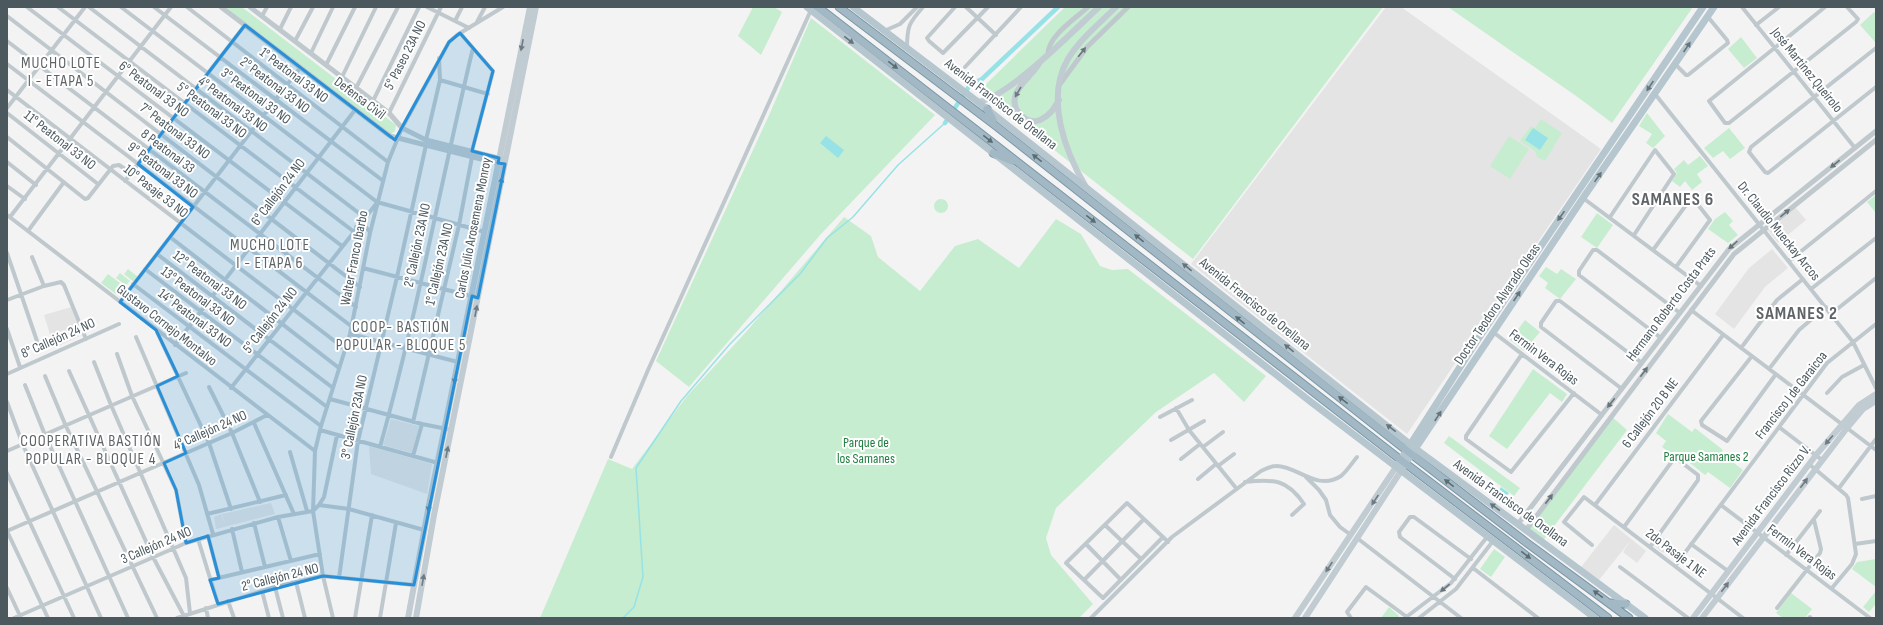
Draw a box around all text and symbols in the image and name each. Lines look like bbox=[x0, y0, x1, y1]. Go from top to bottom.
street label: 5° Paseo 23A NO bbox=[380, 17, 430, 93]
street label: José Martínez Queirolo bbox=[1767, 23, 1847, 116]
one-way arrow bbox=[844, 35, 855, 44]
one-way arrow bbox=[519, 39, 525, 51]
one-way arrow bbox=[1683, 41, 1691, 52]
street label: 1° Peatonal 33 NO bbox=[256, 44, 332, 106]
one-way arrow bbox=[1078, 47, 1087, 58]
street label: 2° Peatonal 33 NO bbox=[237, 53, 313, 117]
district label: MUCHO LOTE I - ETAPA 5 bbox=[21, 54, 101, 91]
street label: Avenida Francisco de Orellana bbox=[941, 54, 1061, 153]
street label: 6° Peatonal 33 NO bbox=[115, 57, 193, 121]
one-way arrow bbox=[888, 61, 898, 69]
street label: 3° Peatonal 33 NO bbox=[218, 64, 294, 128]
street label: 4° Peatonal 33 NO bbox=[195, 72, 271, 136]
street label: Defensa Civil bbox=[331, 73, 389, 123]
street label: 5° Peatonal 33 NO bbox=[174, 78, 250, 142]
one-way arrow bbox=[1646, 81, 1654, 91]
one-way arrow bbox=[1015, 86, 1022, 98]
street label: 7° Peatonal 33 NO bbox=[136, 99, 214, 163]
street label: 11° Peatonal 33 NO bbox=[21, 107, 99, 173]
street label: 8 Peatonal 33 bbox=[138, 125, 198, 177]
one-way arrow bbox=[983, 135, 994, 143]
street label: 9° Peatonal 33 NO bbox=[124, 138, 202, 202]
one-way arrow bbox=[1032, 153, 1043, 162]
street label: 6° Callejón 24 NO bbox=[247, 155, 309, 229]
street label: Carlos Julio Arosemena Monroy bbox=[451, 155, 495, 300]
street label: 10° Pasaje 33 NO bbox=[120, 160, 192, 222]
one-way arrow bbox=[1829, 160, 1840, 168]
one-way arrow bbox=[1594, 172, 1602, 182]
one-way arrow bbox=[498, 177, 504, 189]
street label: Dr. Claudio Mueckay Arcos bbox=[1734, 178, 1824, 284]
district label: SAMANES 6 bbox=[1632, 189, 1714, 210]
street label: 2° Callejón 23A NO bbox=[400, 201, 434, 289]
one-way arrow bbox=[1779, 208, 1790, 217]
street label: Walter Franco Ibarbo bbox=[336, 209, 372, 307]
one-way arrow bbox=[1557, 211, 1565, 222]
one-way arrow bbox=[1086, 214, 1097, 223]
street label: 1° Callejón 23A NO bbox=[421, 221, 457, 307]
one-way arrow bbox=[1134, 234, 1145, 243]
district label: MUCHO LOTE I - ETAPA 6 bbox=[230, 236, 310, 273]
street label: Doctor Teodoro Alvarado Oleas bbox=[1450, 240, 1544, 368]
one-way arrow bbox=[1728, 241, 1738, 250]
street label: Hermano Roberto Costa Prats bbox=[1622, 243, 1720, 365]
street label: 12° Peatonal 33 NO bbox=[170, 247, 250, 313]
street label: Avenida Francisco de Orellana bbox=[1195, 253, 1314, 354]
one-way arrow bbox=[1182, 262, 1193, 271]
street label: 13° Peatonal 33 NO bbox=[158, 263, 238, 329]
street label: Gustavo Cornejo Montalvo bbox=[113, 280, 221, 370]
street label: 5° Callejón 24 NO bbox=[239, 284, 301, 356]
street label: 14° Peatonal 33 NO bbox=[155, 285, 235, 351]
one-way arrow bbox=[1513, 291, 1521, 301]
district label: SAMANES 2 bbox=[1756, 303, 1838, 324]
one-way arrow bbox=[473, 305, 479, 317]
street label: 8° Callejón 24 NO bbox=[18, 314, 98, 362]
one-way arrow bbox=[1235, 316, 1246, 324]
district label: COOP- BASTIÓN POPULAR - BLOQUE 5 bbox=[336, 318, 466, 355]
street label: Fermin Vera Rojas bbox=[1506, 325, 1582, 389]
one-way arrow bbox=[1283, 343, 1294, 352]
street label: Francisco J de Garaicoa bbox=[1751, 348, 1831, 442]
one-way arrow bbox=[1640, 367, 1648, 378]
one-way arrow bbox=[451, 372, 457, 385]
street label: 3° Callejón 23A NO bbox=[337, 373, 371, 461]
street label: 6 Callejón 20 B NE bbox=[1618, 374, 1682, 451]
one-way arrow bbox=[1337, 396, 1348, 404]
one-way arrow bbox=[1606, 398, 1615, 409]
street label: 4° Callejón 24 NO bbox=[171, 406, 250, 454]
one-way arrow bbox=[1434, 410, 1441, 422]
one-way arrow bbox=[1385, 424, 1396, 433]
district label: COOPERATIVA BASTIÓN POPULAR - BLOQUE 4 bbox=[20, 432, 162, 469]
park label: Parque de los Samanes bbox=[837, 434, 895, 467]
one-way arrow bbox=[1824, 435, 1833, 445]
street label: Avenida Francisco Rizzo V. bbox=[1727, 442, 1814, 549]
one-way arrow bbox=[445, 446, 451, 458]
park label: Parque Samanes 2 bbox=[1664, 448, 1749, 465]
street label: Avenida Francisco de Orellana bbox=[1449, 455, 1572, 550]
one-way arrow bbox=[1800, 478, 1808, 489]
one-way arrow bbox=[1443, 479, 1454, 487]
one-way arrow bbox=[1545, 493, 1553, 504]
one-way arrow bbox=[1371, 494, 1379, 505]
one-way arrow bbox=[426, 500, 432, 512]
one-way arrow bbox=[1489, 502, 1500, 511]
street label: Fermin Vera Rojas bbox=[1764, 520, 1840, 584]
street label: 3 Callejón 24 NO bbox=[118, 522, 194, 568]
street label: 2do Pasaje 1 NE bbox=[1642, 525, 1710, 581]
one-way arrow bbox=[1521, 551, 1531, 559]
street label: 2° Callejón 24 NO bbox=[239, 559, 321, 595]
one-way arrow bbox=[1325, 562, 1333, 573]
one-way arrow bbox=[420, 574, 426, 586]
one-way arrow bbox=[1721, 581, 1729, 592]
one-way arrow bbox=[1440, 584, 1450, 593]
one-way arrow bbox=[1592, 590, 1603, 599]

